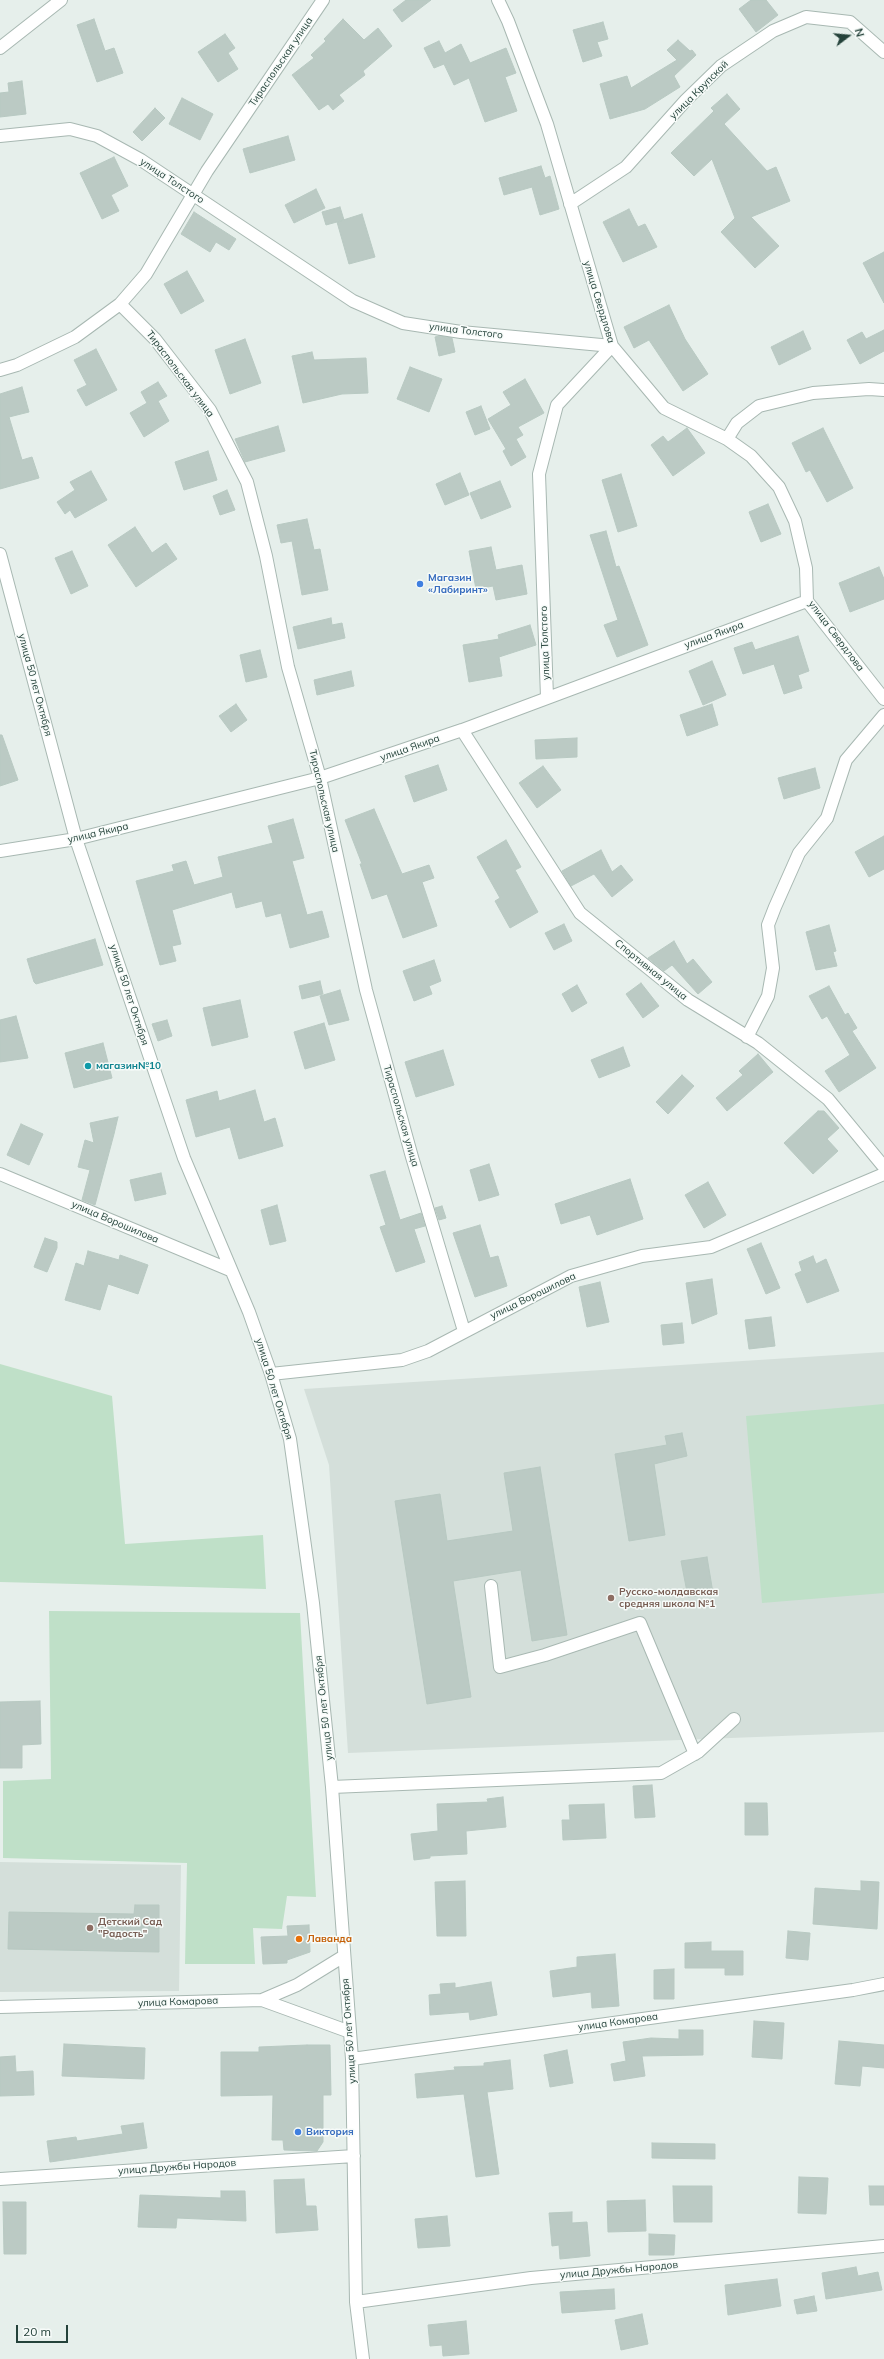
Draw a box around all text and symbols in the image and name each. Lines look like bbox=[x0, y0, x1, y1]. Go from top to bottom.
street label: Тираспольская улица bbox=[247, 15, 315, 109]
north arrow bbox=[828, 16, 868, 56]
text: N bbox=[852, 27, 867, 39]
street label: улица Крупской bbox=[667, 58, 731, 122]
street label: улица Толстого bbox=[138, 156, 206, 206]
street label: улица Свердлова bbox=[581, 259, 617, 345]
street label: улица Толстого bbox=[428, 321, 504, 341]
street label: Тираспольская улица bbox=[144, 328, 216, 420]
place label: Магазин «Лабиринт» bbox=[428, 572, 488, 596]
marker: Магазин «Лабиринт» bbox=[415, 579, 425, 589]
street label: улица Свердлова bbox=[806, 598, 866, 674]
street label: улица Толстого bbox=[538, 606, 552, 680]
street label: улица Якира bbox=[683, 619, 745, 651]
street label: улица 50 лет Октября bbox=[16, 633, 54, 737]
street label: улица Якира bbox=[379, 732, 441, 764]
street label: Тираспольская улица bbox=[306, 748, 342, 854]
street label: улица Якира bbox=[66, 820, 130, 846]
street label: Спортивная улица bbox=[612, 937, 690, 1003]
street label: улица 50 лет Октября bbox=[107, 943, 151, 1047]
place label: магазин№10 bbox=[96, 1060, 161, 1072]
marker: магазин№10 bbox=[83, 1061, 93, 1071]
street label: Тираспольская улица bbox=[381, 1064, 421, 1168]
street label: улица Ворошилова bbox=[70, 1198, 160, 1246]
street label: улица Ворошилова bbox=[488, 1270, 578, 1322]
street label: улица 50 лет Октября bbox=[253, 1337, 295, 1441]
place label: Русско-молдавская средняя школа №1 bbox=[619, 1586, 718, 1610]
marker: Русско-молдавская средняя школа №1 bbox=[606, 1593, 616, 1603]
street label: улица 50 лет Октября bbox=[313, 1655, 335, 1761]
place label: Детский Сад "Радость" bbox=[98, 1916, 162, 1940]
marker: Детский Сад "Радость" bbox=[85, 1923, 95, 1933]
place label: Лаванда bbox=[307, 1933, 352, 1945]
marker: Лаванда bbox=[294, 1934, 304, 1944]
street label: улица 50 лет Октября bbox=[339, 1978, 359, 2084]
street label: улица Комарова bbox=[138, 1995, 218, 2009]
street label: улица Комарова bbox=[577, 2010, 659, 2034]
place label: Виктория bbox=[306, 2126, 354, 2138]
marker: Виктория bbox=[293, 2127, 303, 2137]
street label: улица Дружбы Народов bbox=[118, 2157, 236, 2177]
street label: улица Дружбы Народов bbox=[560, 2259, 678, 2281]
scale bar bbox=[18, 2317, 70, 2343]
text: 20 m bbox=[23, 2324, 51, 2339]

